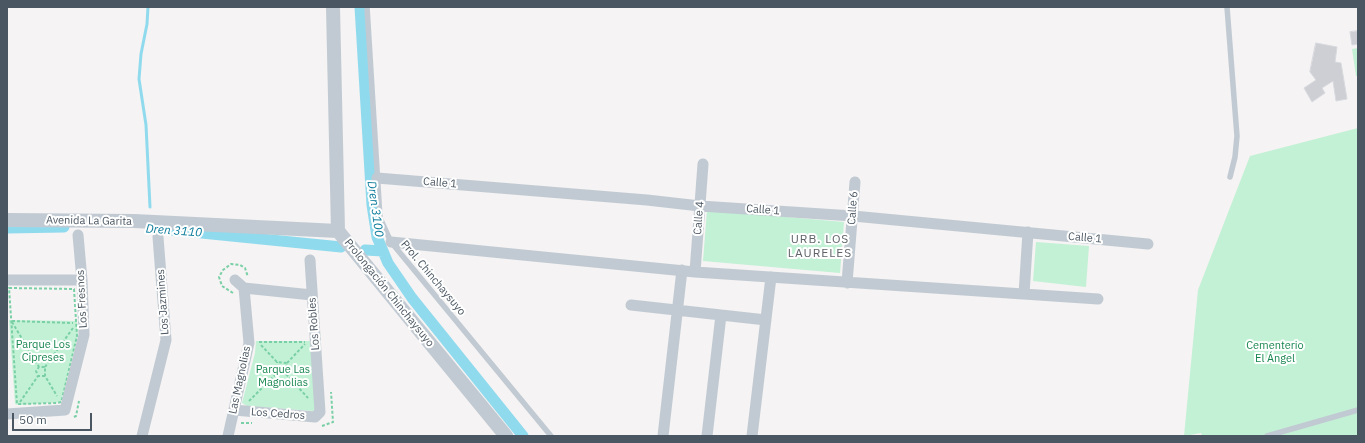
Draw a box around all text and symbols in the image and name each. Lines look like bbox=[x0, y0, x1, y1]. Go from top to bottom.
street label: Calle 1 bbox=[423, 175, 457, 191]
water label: Dren 3100 bbox=[364, 180, 386, 238]
street label: Calle 6 bbox=[845, 191, 861, 225]
street label: Calle 4 bbox=[691, 201, 707, 235]
street label: Calle 1 bbox=[746, 202, 780, 218]
street label: Avenida La Garita bbox=[46, 214, 132, 228]
water label: Dren 3110 bbox=[145, 222, 203, 240]
street label: Calle 1 bbox=[1068, 230, 1102, 246]
district label: URB. LOS LAURELES bbox=[788, 233, 852, 261]
street label: Prolongación Chinchaysuyo bbox=[341, 236, 437, 350]
street label: Prol. Chinchaysuyo bbox=[398, 238, 468, 318]
street label: Los Fresnos bbox=[74, 269, 90, 329]
street label: Los Jazmines bbox=[154, 269, 172, 335]
street label: Los Robles bbox=[306, 297, 322, 351]
park label: Parque Los Cipreses bbox=[16, 338, 70, 364]
park label: Cementerio El Ángel bbox=[1246, 339, 1304, 365]
street label: Las Magnolias bbox=[226, 345, 254, 415]
park label: Parque Las Magnolias bbox=[256, 363, 310, 389]
scale bar bbox=[14, 405, 94, 431]
street label: Los Cedros bbox=[250, 406, 306, 422]
text: 50 m bbox=[19, 412, 47, 427]

